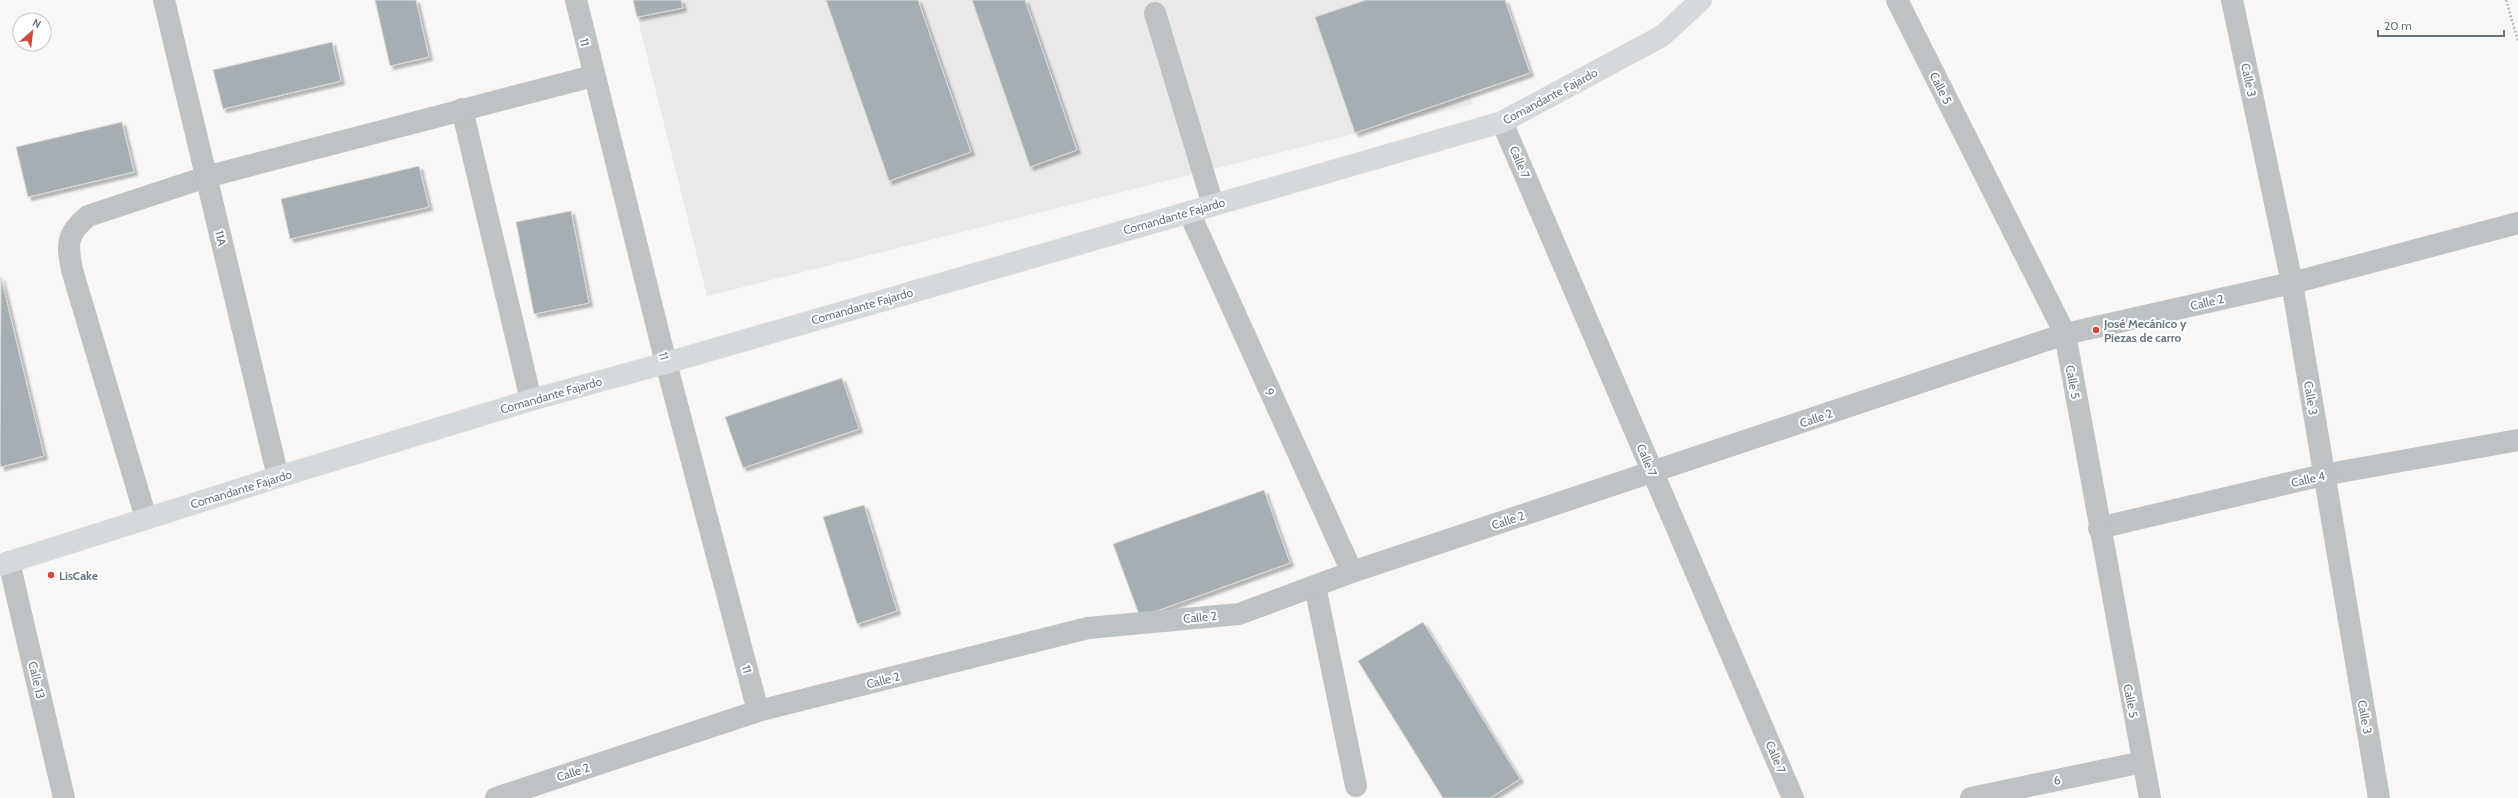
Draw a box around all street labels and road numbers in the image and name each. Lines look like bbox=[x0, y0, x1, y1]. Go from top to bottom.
street label: 11 bbox=[577, 36, 593, 48]
street label: Calle 3 bbox=[2238, 62, 2260, 98]
street label: Comandante Fajardo bbox=[1500, 64, 1600, 127]
street label: Calle 5 bbox=[1927, 69, 1955, 107]
street label: Calle 7 bbox=[1507, 144, 1533, 180]
street label: Comandante Fajardo bbox=[1121, 194, 1227, 238]
street label: 11A bbox=[212, 229, 230, 248]
street label: Comandante Fajardo bbox=[809, 284, 915, 328]
street label: Calle 2 bbox=[2189, 291, 2225, 313]
street label: 11 bbox=[656, 350, 672, 362]
street label: Calle 5 bbox=[2063, 364, 2083, 400]
street label: Comandante Fajardo bbox=[498, 373, 604, 417]
street label: Calle 3 bbox=[2301, 380, 2321, 416]
street label: 9 bbox=[1262, 386, 1278, 398]
street label: Calle 2 bbox=[1798, 405, 1834, 431]
street label: Calle 7 bbox=[1634, 442, 1660, 478]
street label: Comandante Fajardo bbox=[188, 466, 294, 512]
street label: Calle 4 bbox=[2289, 468, 2327, 490]
street label: Calle 2 bbox=[1490, 508, 1526, 532]
street label: Calle 2 bbox=[1182, 608, 1218, 626]
street label: Calle 13 bbox=[25, 660, 49, 700]
street label: 11 bbox=[739, 663, 755, 675]
street label: Calle 2 bbox=[865, 669, 901, 691]
street label: Calle 5 bbox=[2120, 683, 2142, 719]
street label: Calle 3 bbox=[2355, 699, 2375, 735]
street label: Calle 7 bbox=[1763, 739, 1789, 775]
street label: Calle 2 bbox=[555, 760, 591, 784]
street label: 6 bbox=[2052, 772, 2062, 788]

